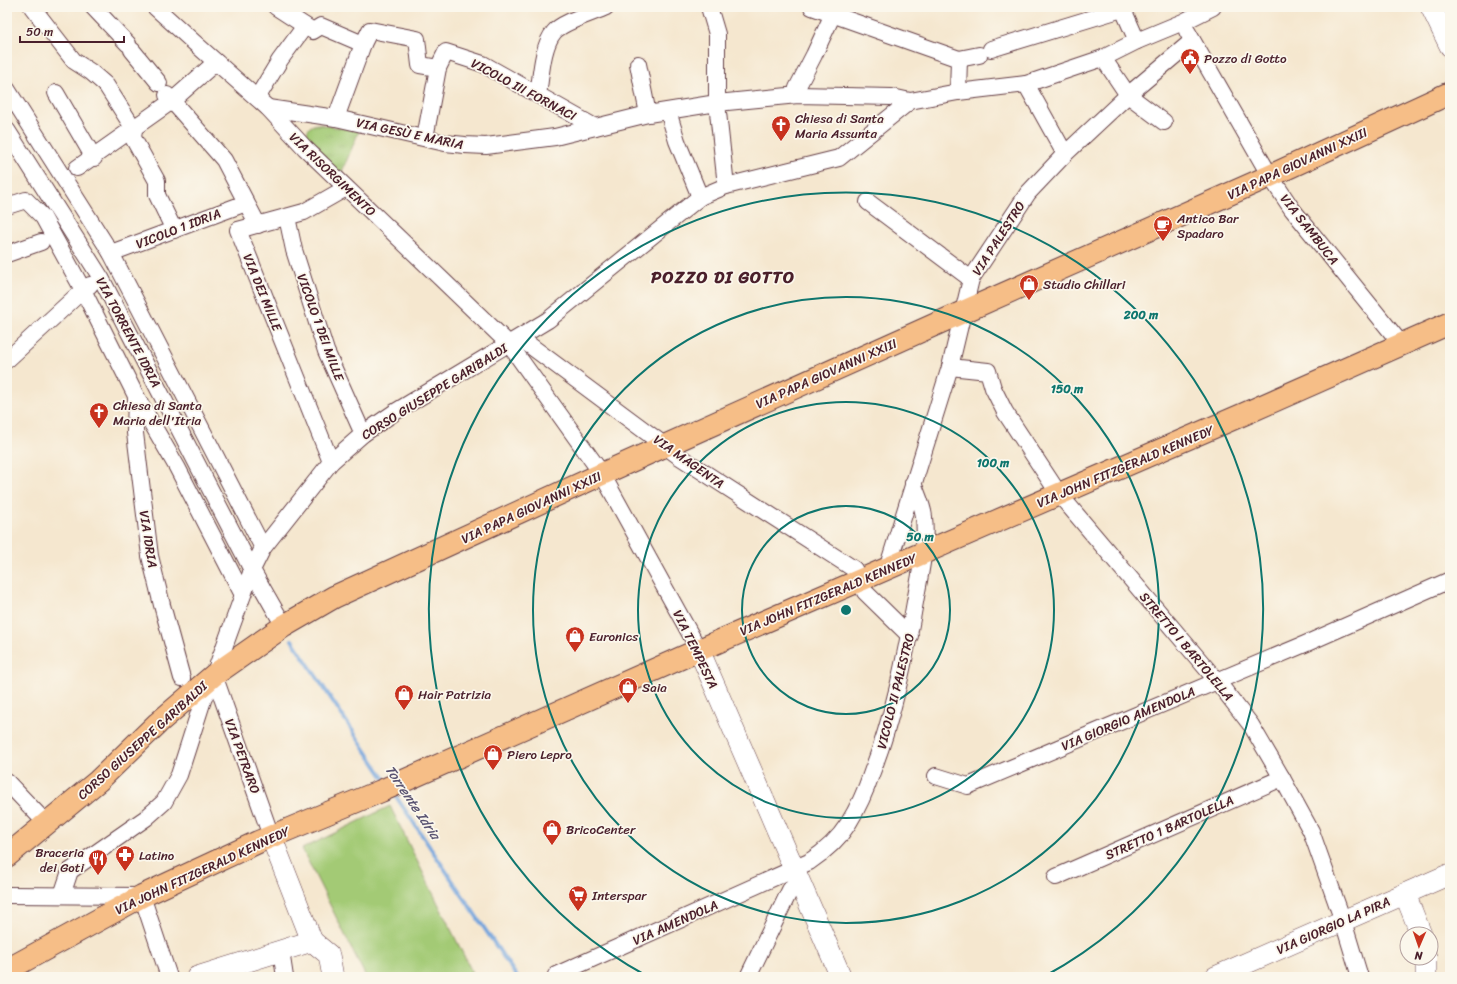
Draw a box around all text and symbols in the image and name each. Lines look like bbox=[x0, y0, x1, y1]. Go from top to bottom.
scale bar bbox=[20, 18, 124, 44]
text: 50 m bbox=[26, 21, 53, 43]
public building icon: Pozzo di Gotto bbox=[1179, 47, 1201, 75]
place label: Pozzo di Gotto bbox=[1204, 47, 1287, 70]
street label: VICOLO III FORNACI bbox=[467, 52, 581, 127]
place label: Chiesa di Santa Maria Assunta bbox=[795, 107, 884, 145]
street label: VIA GESÙ E MARIA bbox=[354, 111, 466, 156]
church icon: Chiesa di Santa Maria Assunta bbox=[770, 114, 792, 142]
street label: VIA PAPA GIOVANNI XXIII bbox=[1223, 121, 1371, 206]
street label: VIA RISORGIMENTO bbox=[284, 126, 382, 222]
street label: VIA SAMBUCA bbox=[1274, 189, 1345, 270]
street label: VIA PALESTRO bbox=[966, 196, 1031, 280]
street label: VICOLO 1 IDRIA bbox=[132, 202, 224, 255]
place label: Antico Bar Spadaro bbox=[1176, 207, 1239, 245]
cafe icon: Antico Bar Spadaro bbox=[1152, 214, 1174, 242]
street label: VIA DEI MILLE bbox=[237, 250, 289, 335]
district label: POZZO DI GOTTO bbox=[651, 262, 795, 292]
street label: VICOLO 1 DEI MILLE bbox=[290, 270, 351, 385]
street label: VIA TORRENTE IDRIA bbox=[90, 273, 167, 392]
shop icon: Studio Chillari bbox=[1018, 273, 1040, 301]
place label: Studio Chillari bbox=[1043, 273, 1126, 296]
text: 200 m bbox=[1123, 304, 1159, 326]
street label: VIA PAPA GIOVANNI XXIII bbox=[752, 332, 901, 415]
street label: CORSO GIUSEPPE GARIBALDI bbox=[356, 336, 513, 446]
text: 150 m bbox=[1051, 378, 1084, 400]
place label: Chiesa di Santa Maria dell'Itria bbox=[113, 394, 202, 432]
church icon: Chiesa di Santa Maria dell'Itria bbox=[88, 401, 110, 429]
street label: VIA JOHN FITZGERALD KENNEDY bbox=[1033, 418, 1218, 514]
street label: VIA MAGENTA bbox=[648, 428, 729, 494]
text: 100 m bbox=[977, 452, 1010, 474]
street label: VIA PAPA GIOVANNI XXIII bbox=[457, 465, 605, 550]
street label: VIA IDRIA bbox=[133, 509, 164, 569]
text: 50 m bbox=[906, 526, 934, 548]
street label: VIA JOHN FITZGERALD KENNEDY bbox=[736, 546, 921, 642]
street label: STRETTO I BARTOLELLA bbox=[1134, 586, 1240, 706]
centre of rings bbox=[839, 603, 853, 617]
street label: VIA TEMPESTA bbox=[667, 606, 725, 693]
shop icon: Euronics bbox=[564, 625, 586, 653]
place label: Euronics bbox=[589, 625, 639, 648]
street label: VICOLO II PALESTRO bbox=[870, 631, 921, 751]
street label: CORSO GIUSEPPE GARIBALDI bbox=[72, 675, 214, 806]
shop icon: Saia bbox=[617, 676, 639, 704]
place label: Saia bbox=[642, 676, 667, 699]
street label: VIA GIORGIO AMENDOLA bbox=[1058, 680, 1199, 757]
shop icon: Hair Patrizia bbox=[393, 683, 415, 711]
place label: Hair Patrizia bbox=[418, 683, 492, 706]
street label: VIA PETRARO bbox=[218, 715, 267, 797]
shop icon: Piero Lepro bbox=[482, 743, 504, 771]
place label: Piero Lepro bbox=[507, 743, 572, 766]
water label: Torrente Idria bbox=[378, 760, 448, 847]
street label: STRETTO 1 BARTOLELLA bbox=[1101, 789, 1237, 866]
shop icon: BricoCenter bbox=[541, 818, 563, 846]
place label: BricoCenter bbox=[566, 818, 636, 841]
street label: VIA JOHN FITZGERALD KENNEDY bbox=[111, 819, 294, 921]
place label: Braceria dei Goti bbox=[35, 841, 84, 879]
pharmacy icon: Latino bbox=[114, 844, 136, 872]
place label: Latino bbox=[139, 844, 175, 867]
restaurant icon: Braceria dei Goti bbox=[87, 848, 109, 876]
supermarket icon: Interspar bbox=[567, 884, 589, 912]
place label: Interspar bbox=[591, 884, 647, 907]
street label: VIA GIORGIO LA PIRA bbox=[1273, 890, 1394, 961]
street label: VIA AMENDOLA bbox=[629, 893, 722, 952]
north arrow bbox=[1399, 926, 1439, 966]
text: N bbox=[1414, 946, 1424, 965]

